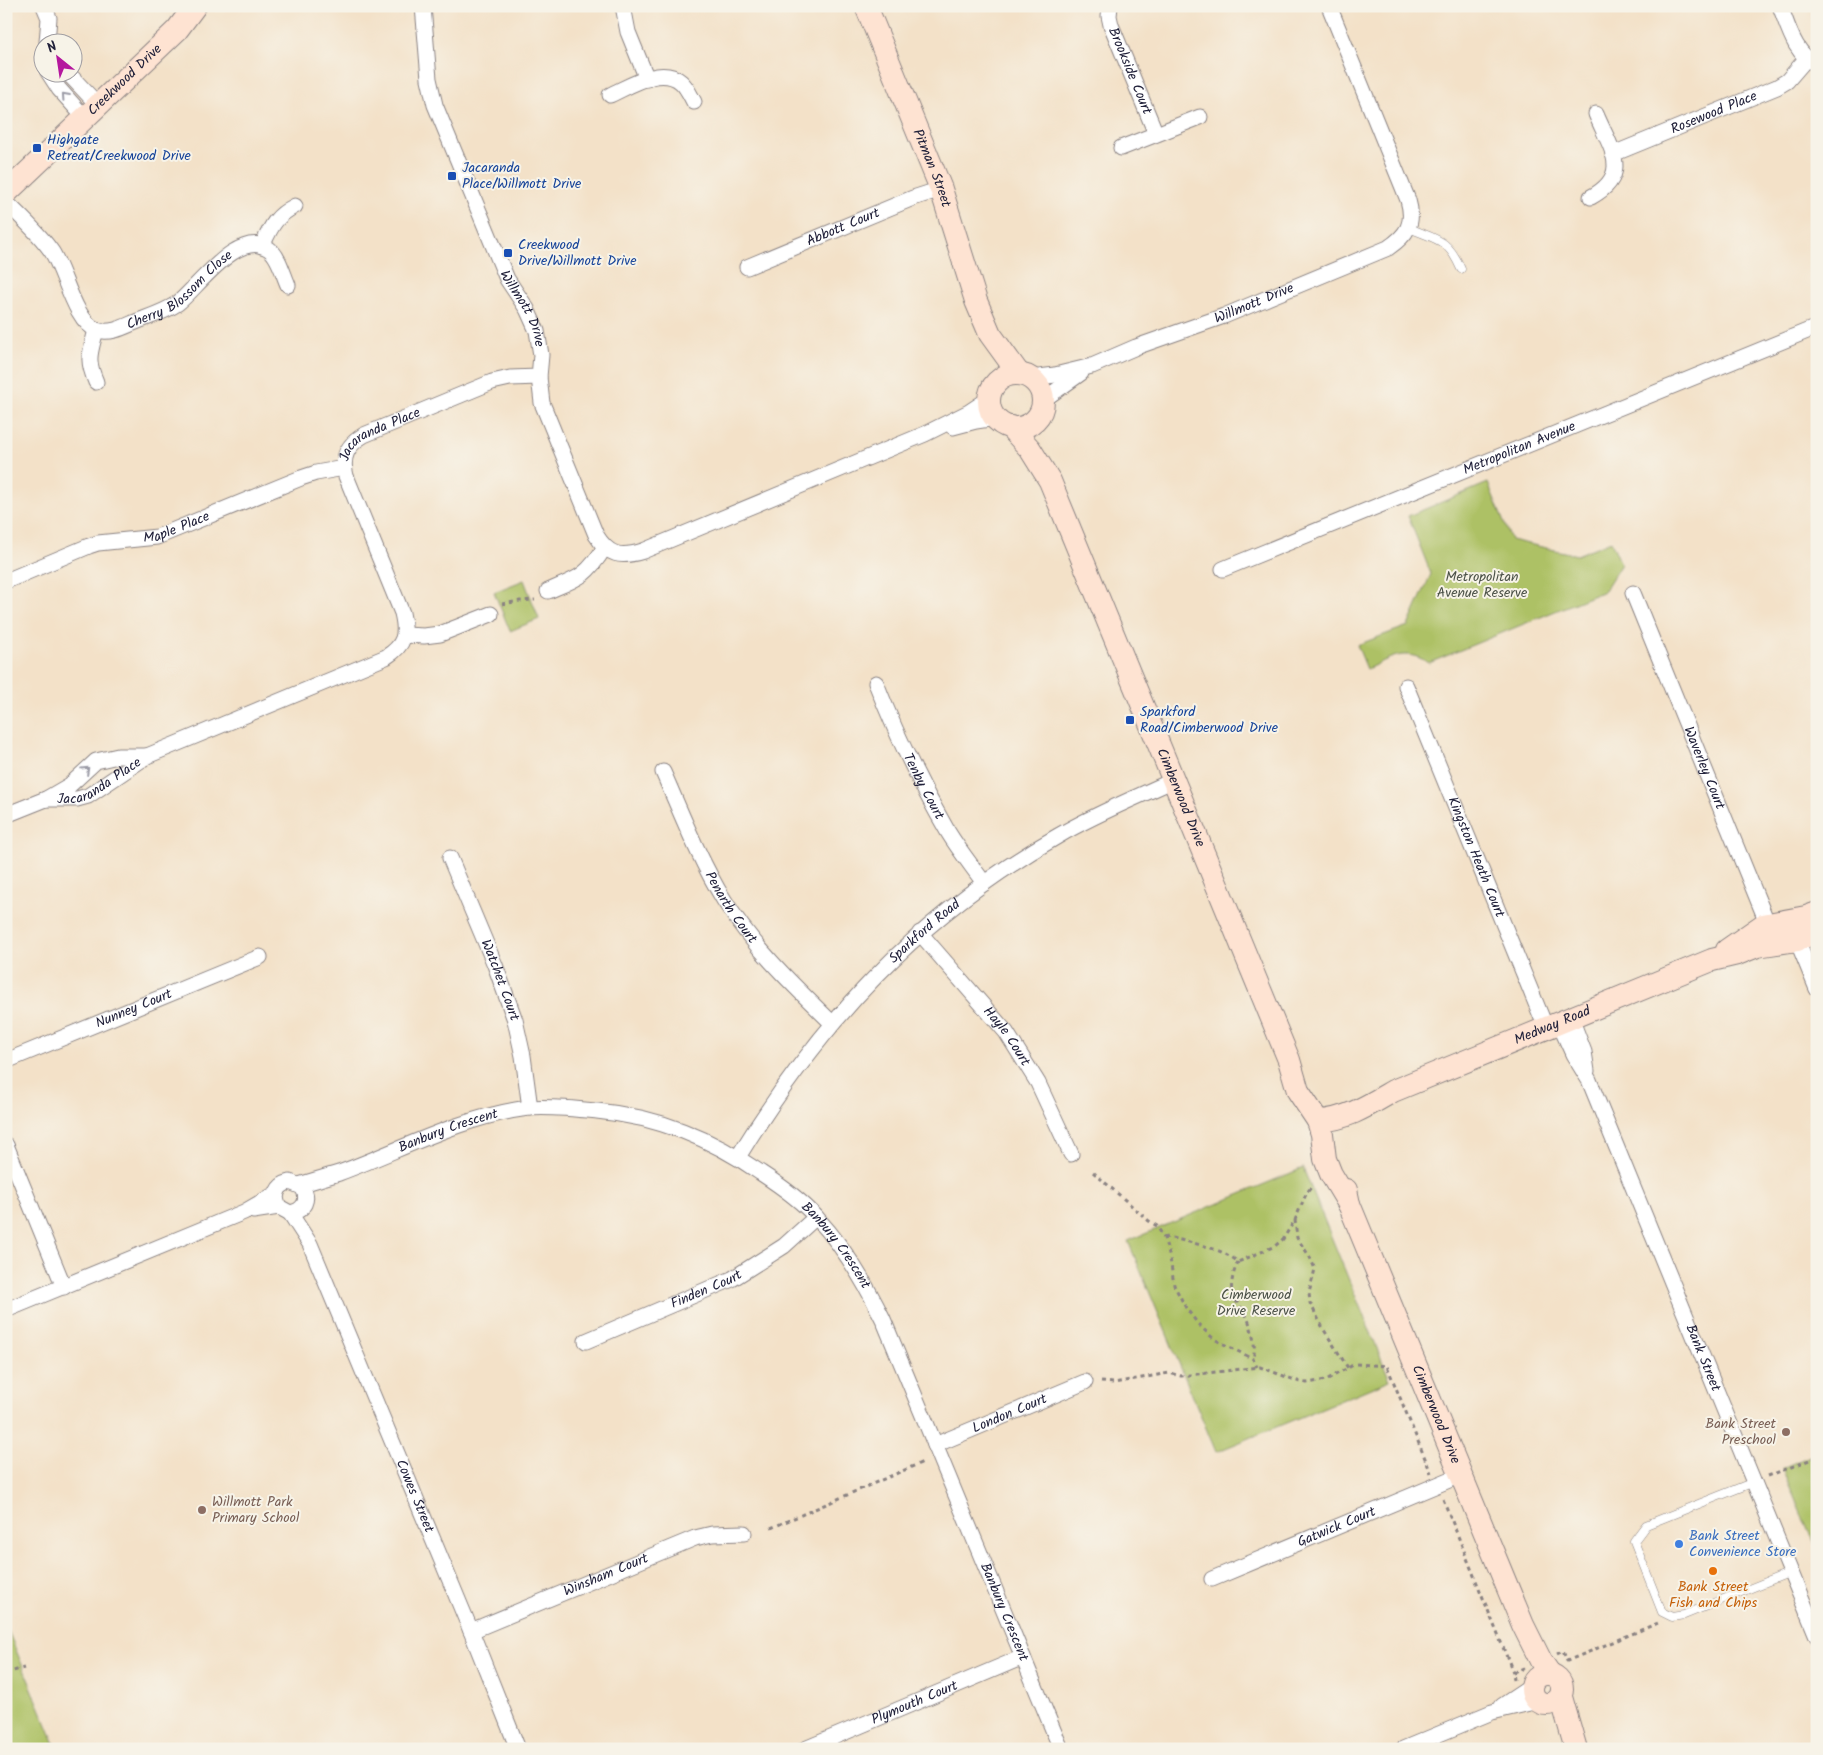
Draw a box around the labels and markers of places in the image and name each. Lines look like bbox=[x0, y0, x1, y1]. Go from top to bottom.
place label: Highgate Retreat/Creekwood Drive bbox=[47, 129, 192, 167]
marker: Highgate Retreat/Creekwood Drive bbox=[31, 142, 43, 154]
place label: Jacaranda Place/Willmott Drive bbox=[462, 157, 582, 195]
marker: Jacaranda Place/Willmott Drive bbox=[446, 170, 458, 182]
place label: Creekwood Drive/Willmott Drive bbox=[518, 234, 637, 272]
marker: Creekwood Drive/Willmott Drive bbox=[502, 247, 514, 259]
place label: Sparkford Road/Cimberwood Drive bbox=[1140, 701, 1279, 739]
marker: Sparkford Road/Cimberwood Drive bbox=[1124, 714, 1136, 726]
place label: Bank Street Preschool bbox=[1705, 1413, 1777, 1451]
marker: Bank Street Preschool bbox=[1780, 1426, 1792, 1438]
place label: Willmott Park Primary School bbox=[212, 1491, 300, 1529]
marker: Willmott Park Primary School bbox=[196, 1504, 208, 1516]
place label: Bank Street Convenience Store bbox=[1689, 1525, 1797, 1563]
marker: Bank Street Convenience Store bbox=[1673, 1538, 1685, 1550]
marker: Bank Street Fish and Chips bbox=[1707, 1565, 1719, 1577]
place label: Bank Street Fish and Chips bbox=[1669, 1576, 1757, 1614]

